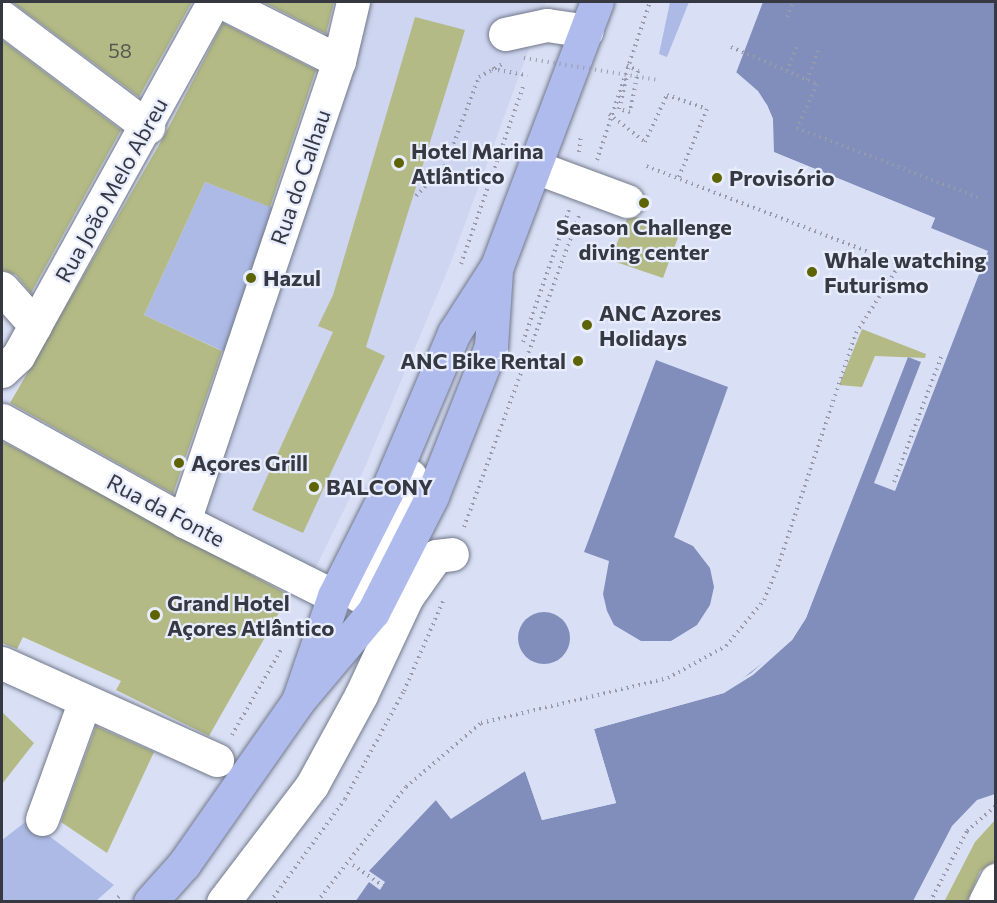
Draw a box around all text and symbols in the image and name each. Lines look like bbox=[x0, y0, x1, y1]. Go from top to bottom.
house number: 58 bbox=[108, 38, 132, 62]
street label: Rua João Melo Abreu bbox=[49, 93, 173, 287]
street label: Rua do Calhau bbox=[265, 106, 335, 248]
place label: Hotel Marina Atlântico bbox=[411, 137, 544, 188]
marker: Hotel Marina Atlântico bbox=[392, 156, 406, 170]
place label: Provisório bbox=[729, 165, 835, 191]
marker: Provisório bbox=[710, 171, 724, 185]
marker: Season Challenge diving center bbox=[637, 196, 651, 210]
place label: Season Challenge diving center bbox=[556, 213, 732, 264]
place label: Whale watching Futurismo bbox=[824, 246, 986, 298]
place label: Hazul bbox=[263, 265, 321, 291]
marker: Whale watching Futurismo bbox=[805, 265, 819, 279]
marker: Hazul bbox=[244, 271, 258, 285]
place label: ANC Azores Holidays bbox=[599, 299, 721, 350]
marker: ANC Azores Holidays bbox=[580, 318, 594, 332]
place label: ANC Bike Rental bbox=[400, 348, 566, 374]
marker: ANC Bike Rental bbox=[571, 354, 585, 368]
place label: Açores Grill bbox=[191, 450, 308, 476]
marker: Açores Grill bbox=[172, 456, 186, 470]
street label: Rua da Fonte bbox=[103, 468, 229, 552]
place label: BALCONY bbox=[326, 474, 433, 500]
marker: BALCONY bbox=[307, 480, 321, 494]
place label: Grand Hotel Açores Atlântico bbox=[167, 589, 334, 640]
marker: Grand Hotel Açores Atlântico bbox=[148, 608, 162, 622]

